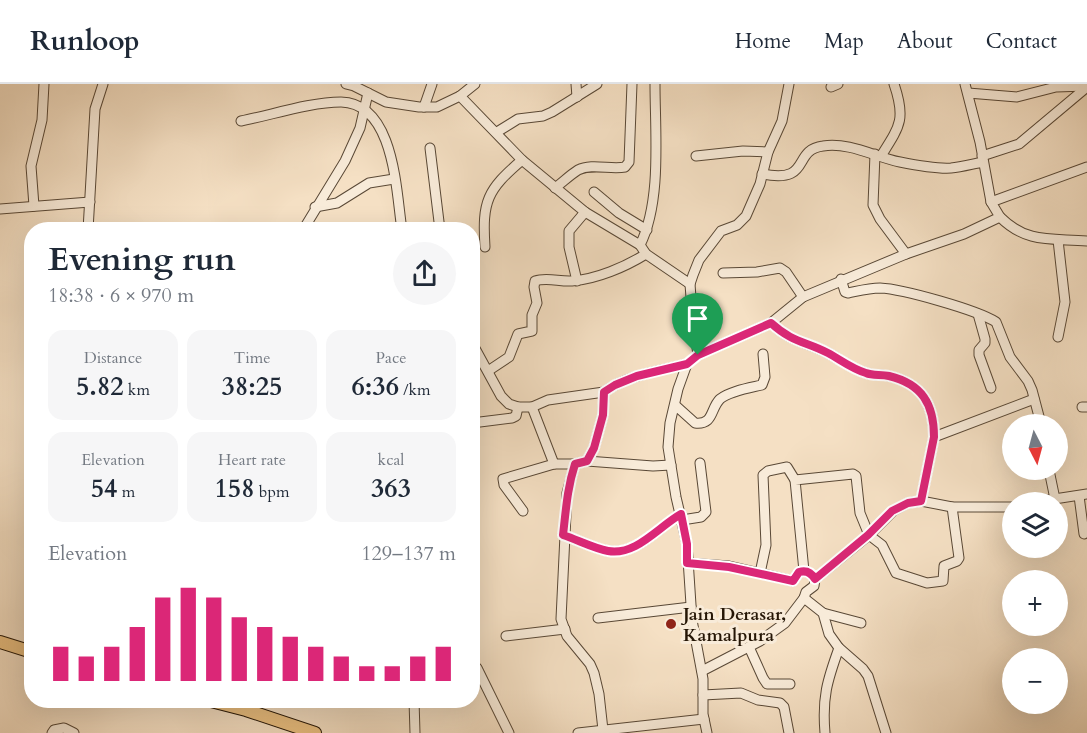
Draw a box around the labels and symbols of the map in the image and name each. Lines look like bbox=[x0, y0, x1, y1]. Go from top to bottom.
pin bbox=[672, 293, 723, 355]
north arrow bbox=[1002, 414, 1068, 480]
place label: Jain Derasar, Kamalpura bbox=[680, 602, 786, 648]
marker: Jain Derasar, Kamalpura bbox=[664, 617, 678, 631]

